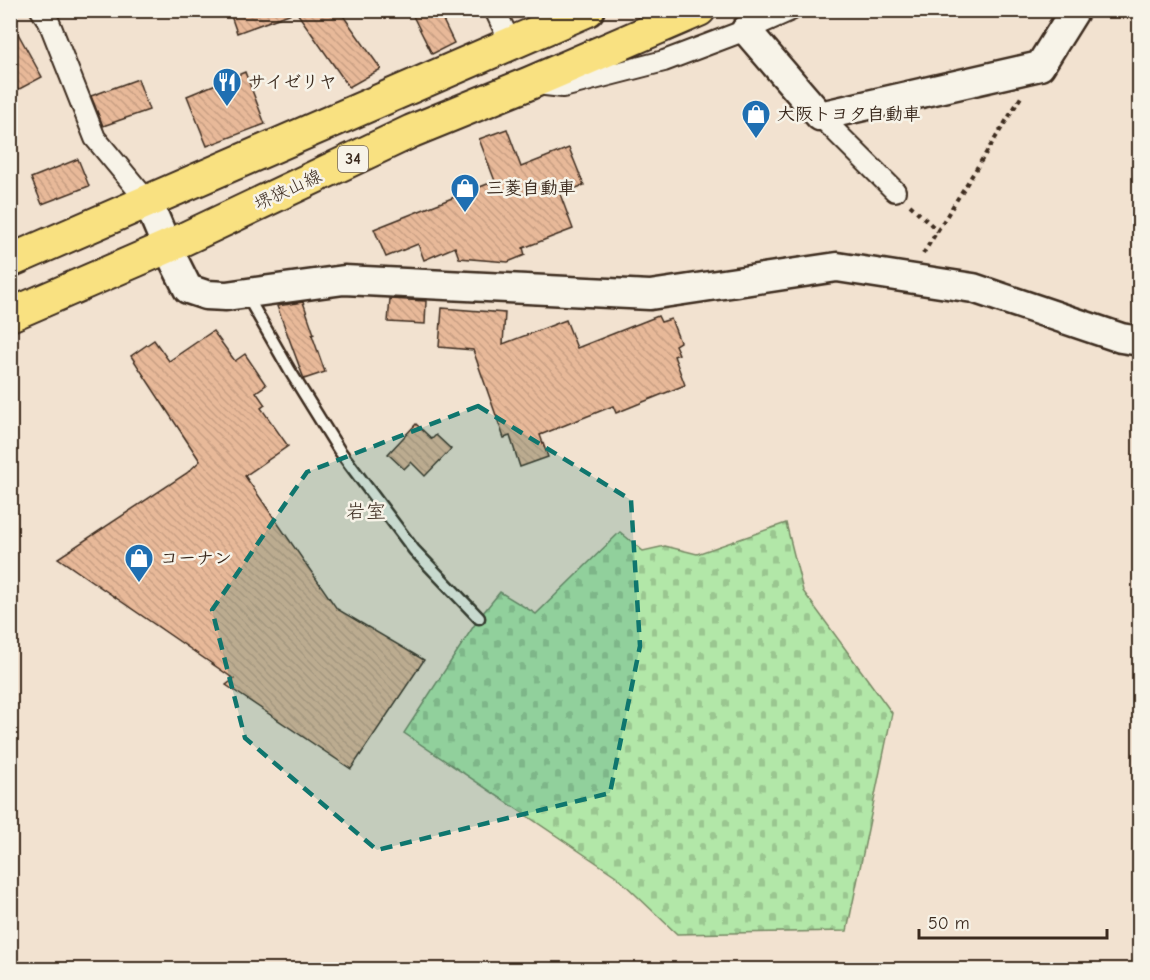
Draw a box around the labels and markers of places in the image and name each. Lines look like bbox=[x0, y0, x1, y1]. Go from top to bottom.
restaurant icon: サイゼリヤ bbox=[211, 66, 243, 108]
place label: サイゼリヤ bbox=[248, 72, 337, 93]
shop icon: 大阪トヨタ自動車 bbox=[740, 98, 772, 140]
place label: 大阪トヨタ自動車 bbox=[777, 104, 921, 125]
shop icon: 三菱自動車 bbox=[449, 172, 481, 214]
place label: 三菱自動車 bbox=[486, 178, 576, 199]
shop icon: コーナン bbox=[123, 542, 155, 584]
place label: コーナン bbox=[160, 548, 232, 569]

